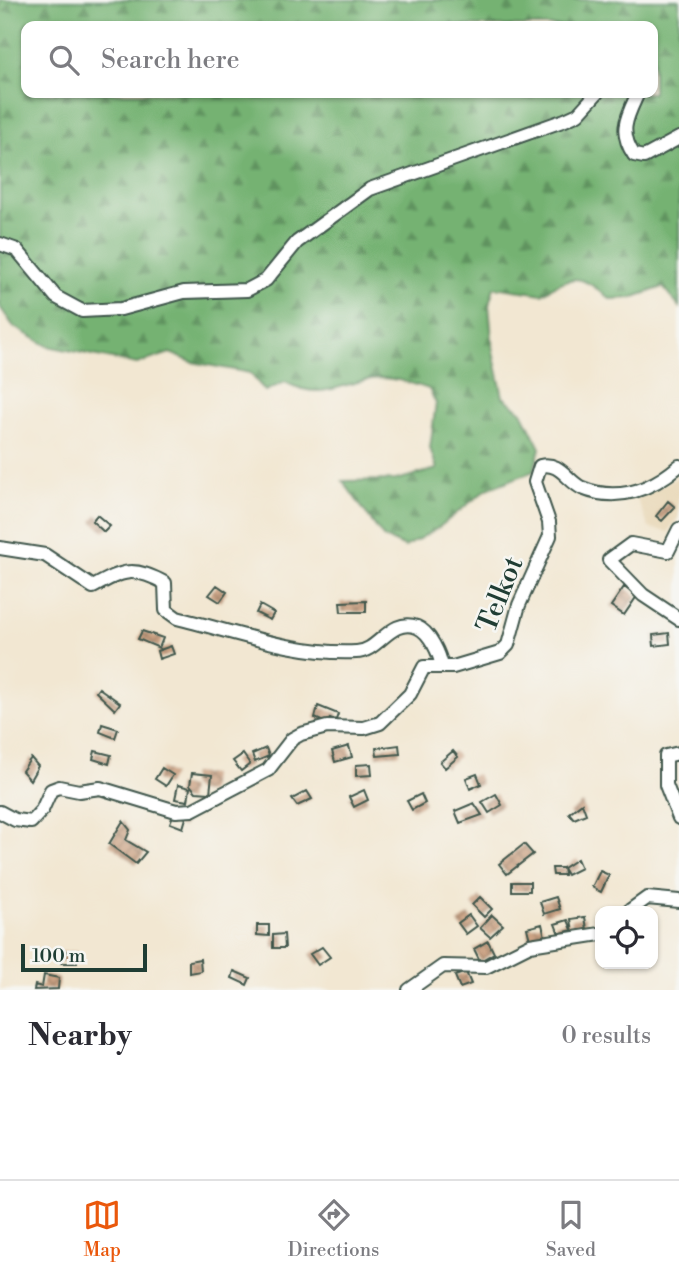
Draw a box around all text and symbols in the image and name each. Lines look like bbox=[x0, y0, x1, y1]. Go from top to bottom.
search box bbox=[21, 21, 658, 98]
icon: search bbox=[45, 41, 83, 79]
text: Search here bbox=[101, 44, 240, 76]
street label: Telkot bbox=[469, 551, 532, 638]
map controls bbox=[595, 906, 658, 969]
button: locate bbox=[595, 906, 658, 969]
scale bar bbox=[21, 941, 147, 973]
text: 100 m bbox=[32, 944, 85, 968]
text: Nearby bbox=[28, 1017, 132, 1055]
text: 0 results bbox=[561, 1022, 651, 1050]
tab: Map bbox=[83, 1196, 121, 1262]
tab: Directions bbox=[288, 1196, 379, 1262]
tab: Saved bbox=[546, 1196, 596, 1262]

